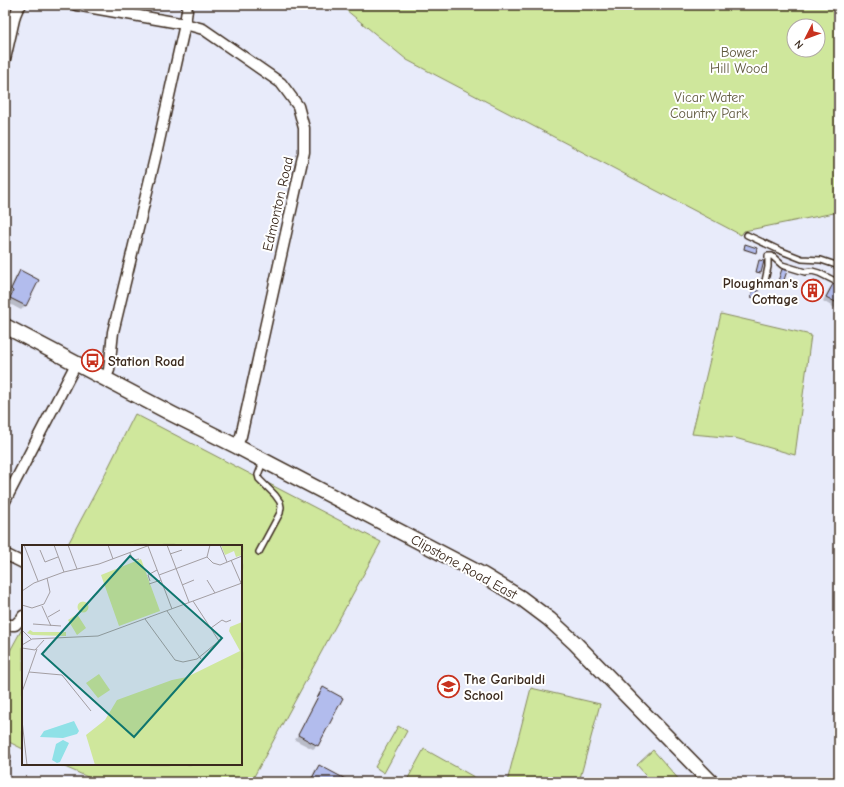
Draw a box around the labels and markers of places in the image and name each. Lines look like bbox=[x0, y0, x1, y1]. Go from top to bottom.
place label: Ploughman's Cottage bbox=[723, 275, 798, 308]
building icon: Ploughman's Cottage bbox=[800, 278, 826, 304]
bus stop icon: Station Road bbox=[79, 348, 105, 374]
place label: Station Road bbox=[108, 353, 185, 370]
place label: The Garibaldi School bbox=[464, 671, 545, 704]
school or university icon: The Garibaldi School bbox=[436, 674, 462, 700]

